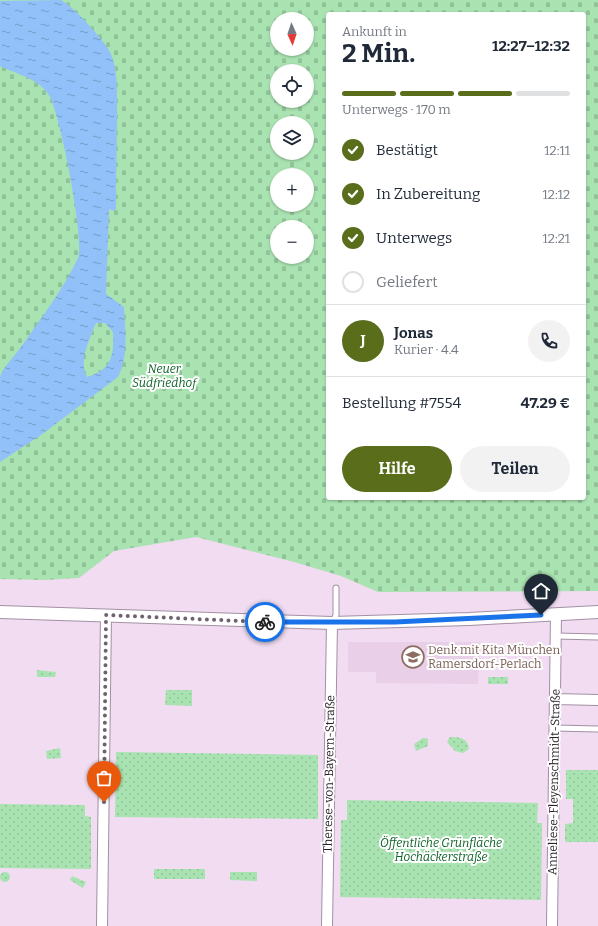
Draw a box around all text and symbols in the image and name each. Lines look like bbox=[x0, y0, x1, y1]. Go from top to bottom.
north arrow bbox=[270, 12, 314, 56]
map controls bbox=[270, 12, 314, 264]
text: Ankunft in bbox=[342, 24, 407, 39]
text: 12:27–12:32 bbox=[492, 37, 570, 55]
text: 2 Min. bbox=[342, 38, 415, 69]
button: locate bbox=[270, 64, 314, 108]
text: Unterwegs · 170 m bbox=[342, 102, 451, 117]
button: layers bbox=[270, 116, 314, 160]
icon: check bbox=[342, 139, 364, 161]
text: Bestätigt bbox=[376, 141, 438, 159]
text: 12:11 bbox=[544, 143, 570, 158]
button: + bbox=[270, 168, 314, 212]
icon: check bbox=[342, 183, 364, 205]
text: In Zubereitung bbox=[376, 185, 480, 203]
text: 12:12 bbox=[543, 187, 570, 202]
button: − bbox=[270, 220, 314, 264]
icon: check bbox=[342, 227, 364, 249]
text: Unterwegs bbox=[376, 229, 452, 247]
text: 12:21 bbox=[543, 231, 570, 246]
text: Geliefert bbox=[376, 273, 438, 291]
button: phone bbox=[528, 320, 570, 362]
text: Jonas bbox=[394, 324, 433, 342]
text: J bbox=[360, 332, 366, 350]
text: Kurier · 4.4 bbox=[394, 342, 459, 357]
park label: Neuer Südfriedhof bbox=[132, 362, 198, 390]
text: Bestellung #7554 bbox=[342, 394, 461, 412]
text: 47.29 € bbox=[520, 394, 570, 412]
button: Hilfe bbox=[342, 446, 452, 492]
button: Teilen bbox=[460, 446, 570, 492]
pin bbox=[524, 574, 558, 615]
icon: home bbox=[530, 580, 552, 602]
courier bbox=[245, 602, 285, 642]
icon: bike bbox=[254, 611, 276, 633]
place label: Denk mit Kita München Ramersdorf-Perlach bbox=[428, 643, 560, 671]
school or university icon: Denk mit Kita München Ramersdorf-Perlach bbox=[400, 644, 426, 670]
street label: Anneliese-Fleyenschmidt-Straße bbox=[545, 689, 563, 875]
street label: Therese-von-Bayern-Straße bbox=[321, 695, 337, 853]
pin bbox=[87, 761, 121, 802]
icon: bag bbox=[93, 767, 115, 789]
park label: Öffentliche Grünfläche Hochäckerstraße bbox=[380, 835, 502, 864]

